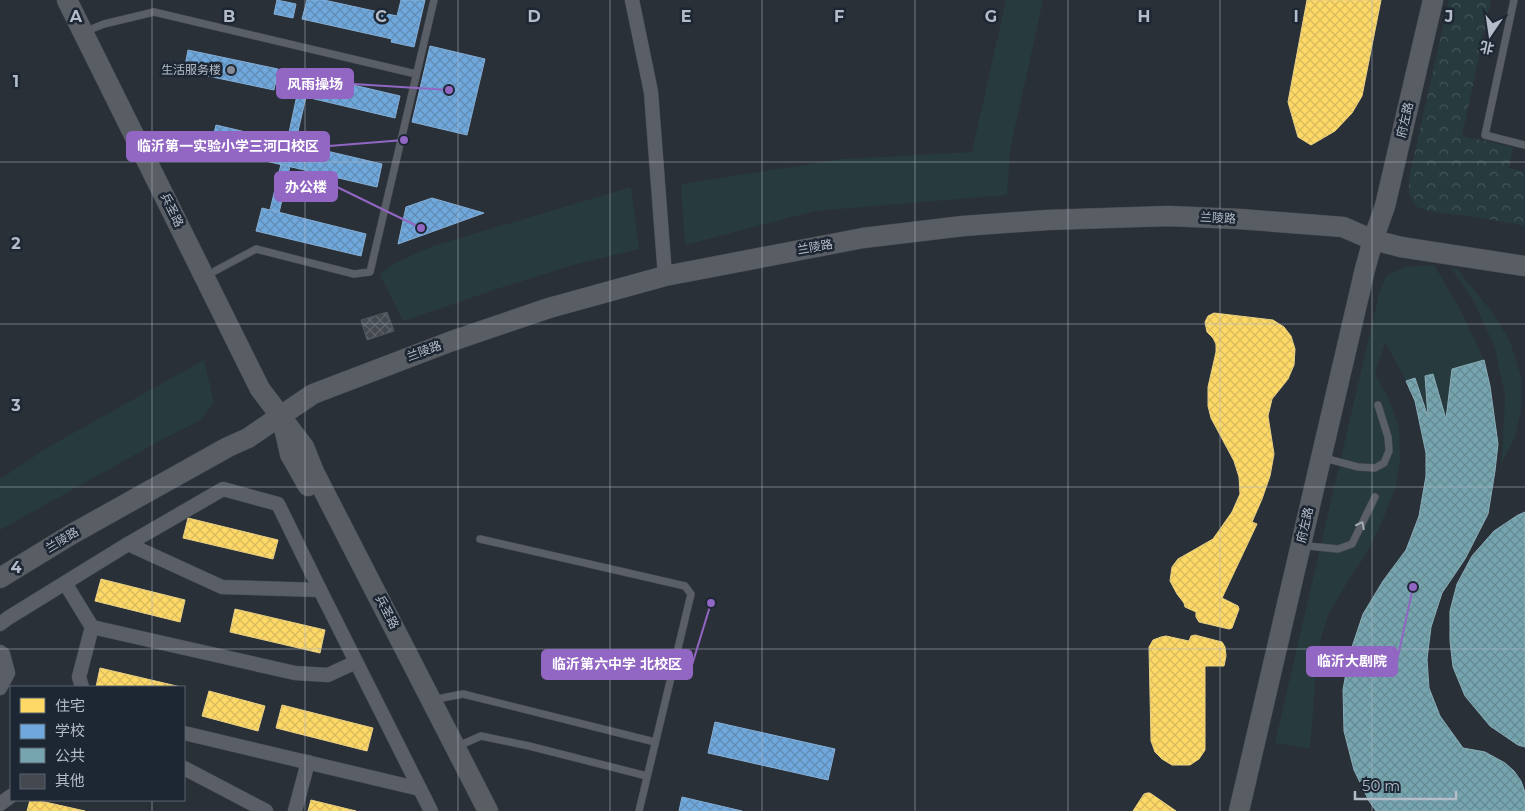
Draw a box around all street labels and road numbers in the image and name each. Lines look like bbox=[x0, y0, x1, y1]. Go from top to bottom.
street label: 府左路 bbox=[1393, 101, 1416, 139]
street label: 兵圣路 bbox=[158, 190, 187, 229]
street label: 兰陵路 bbox=[1200, 209, 1236, 226]
street label: 兰陵路 bbox=[796, 236, 834, 257]
street label: 兰陵路 bbox=[404, 337, 443, 364]
street label: 府左路 bbox=[1293, 506, 1316, 544]
street label: 兰陵路 bbox=[42, 524, 81, 555]
street label: 兵圣路 bbox=[373, 592, 402, 631]

